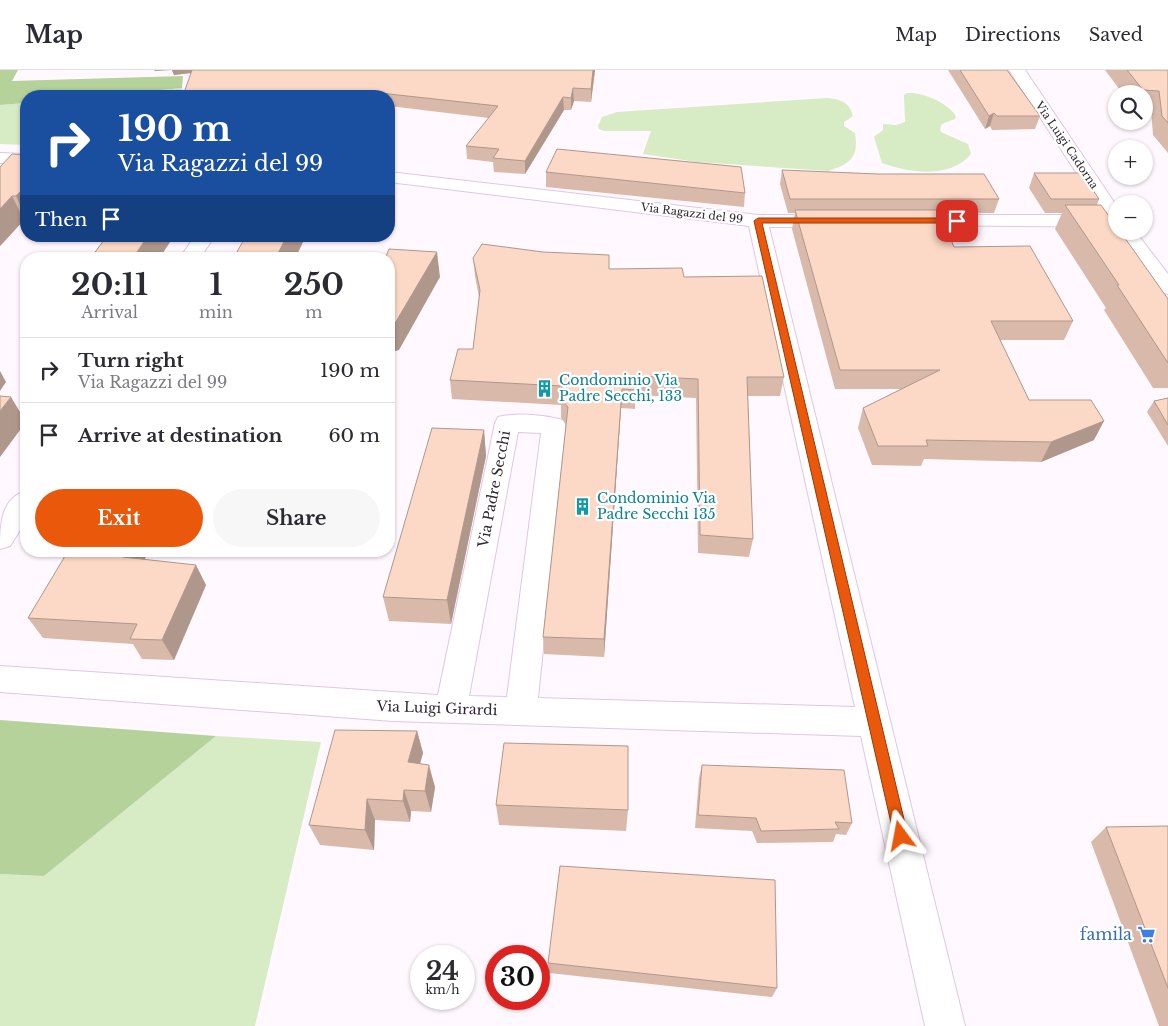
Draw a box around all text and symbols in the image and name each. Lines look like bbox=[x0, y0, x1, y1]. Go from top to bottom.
text: Map bbox=[25, 20, 83, 49]
text: Map bbox=[895, 24, 937, 46]
text: Directions bbox=[965, 24, 1061, 46]
text: Saved bbox=[1089, 24, 1143, 46]
map controls bbox=[1108, 85, 1153, 240]
button: search bbox=[1108, 85, 1153, 130]
street label: Via Luigi Cadorna bbox=[1032, 98, 1102, 192]
text: 190 m bbox=[118, 107, 231, 150]
icon: right bbox=[35, 110, 100, 175]
button: + bbox=[1108, 140, 1153, 185]
text: Via Ragazzi del 99 bbox=[118, 150, 323, 177]
button: − bbox=[1108, 195, 1153, 240]
street label: Via Ragazzi del 99 bbox=[639, 200, 744, 226]
pin bbox=[936, 200, 978, 242]
icon: arrive bbox=[97, 205, 125, 233]
icon: arrive bbox=[943, 207, 971, 235]
text: Then bbox=[35, 208, 87, 231]
text: 20:11 bbox=[71, 266, 148, 303]
text: 1 bbox=[209, 266, 222, 303]
text: 250 bbox=[284, 266, 344, 303]
text: Arrival bbox=[81, 302, 138, 322]
text: min bbox=[199, 302, 233, 322]
text: m bbox=[305, 302, 322, 322]
text: Turn right bbox=[78, 349, 184, 372]
icon: right bbox=[35, 356, 63, 384]
text: 190 m bbox=[320, 359, 380, 382]
place label: Condominio Via Padre Secchi, 133 bbox=[559, 371, 682, 405]
text: Via Ragazzi del 99 bbox=[78, 372, 227, 392]
building icon: Condominio Via Padre Secchi, 133 bbox=[535, 378, 555, 398]
icon: arrive bbox=[35, 421, 63, 449]
text: Arrive at destination bbox=[78, 424, 282, 447]
text: 60 m bbox=[328, 424, 380, 447]
street label: Via Padre Secchi bbox=[474, 429, 514, 550]
button: Exit bbox=[35, 489, 203, 547]
button: Share bbox=[213, 489, 380, 547]
place label: Condominio Via Padre Secchi 135 bbox=[597, 489, 716, 523]
building icon: Condominio Via Padre Secchi 135 bbox=[573, 496, 593, 516]
street label: Via Luigi Girardi bbox=[375, 697, 498, 719]
position arrow bbox=[874, 809, 926, 861]
place label: famila bbox=[1080, 924, 1132, 944]
supermarket icon: famila bbox=[1136, 924, 1156, 944]
speed limit sign: 30 bbox=[485, 945, 550, 1010]
text: 24 bbox=[426, 956, 459, 987]
text: km/h bbox=[425, 982, 460, 997]

